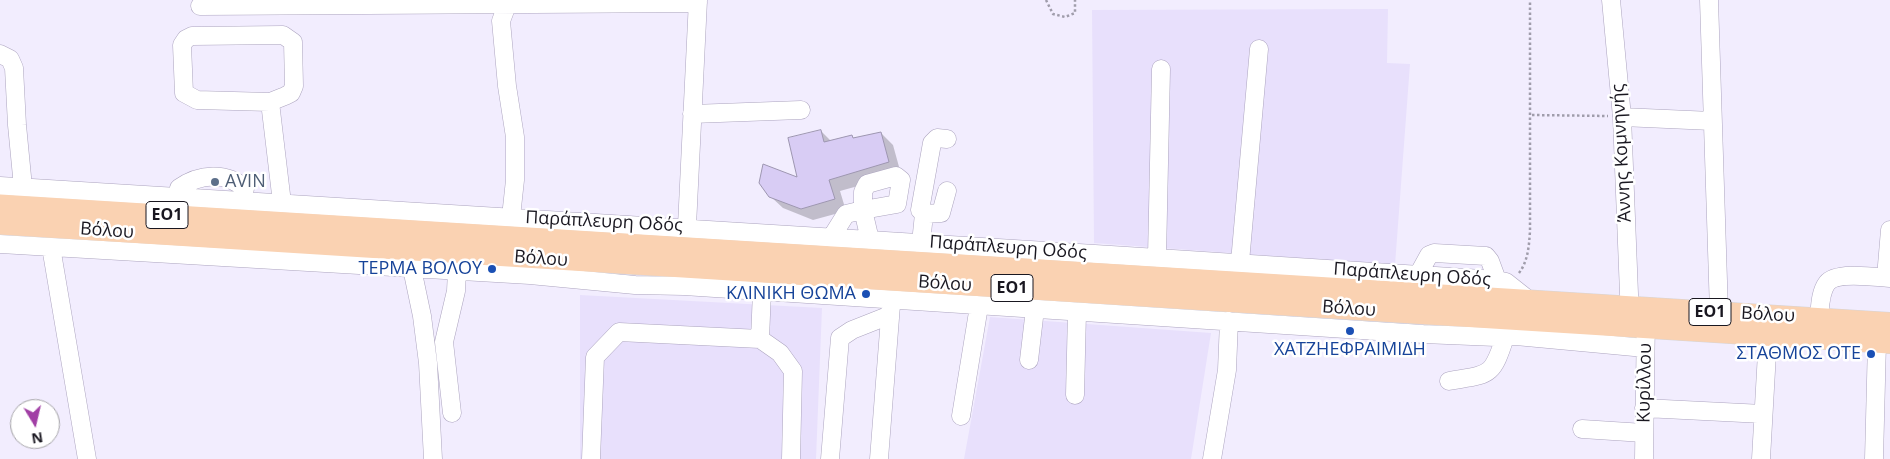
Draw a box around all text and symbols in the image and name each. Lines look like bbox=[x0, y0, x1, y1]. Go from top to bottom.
street label: Άννης Κομνηνής bbox=[1608, 83, 1636, 223]
place label: AVIN bbox=[225, 171, 266, 193]
marker: AVIN bbox=[209, 176, 221, 188]
road number: ΕΟ1 bbox=[146, 202, 188, 228]
street label: Παράπλευρη Οδός bbox=[525, 207, 683, 237]
street label: Βόλου bbox=[79, 218, 135, 244]
street label: Παράπλευρη Οδός bbox=[929, 232, 1087, 264]
street label: Βόλου bbox=[513, 246, 569, 272]
place label: ΤΕΡΜΑ ΒΟΛΟΥ bbox=[358, 258, 482, 280]
street label: Παράπλευρη Οδός bbox=[1333, 259, 1491, 291]
marker: ΤΕΡΜΑ ΒΟΛΟΥ bbox=[486, 263, 498, 275]
street label: Βόλου bbox=[917, 271, 973, 297]
road number: ΕΟ1 bbox=[991, 274, 1033, 302]
place label: ΚΛΙΝΙΚΗ ΘΩΜΑ bbox=[726, 283, 856, 305]
marker: ΚΛΙΝΙΚΗ ΘΩΜΑ bbox=[860, 288, 872, 300]
street label: Βόλου bbox=[1321, 296, 1377, 322]
road number: ΕΟ1 bbox=[1689, 298, 1731, 326]
street label: Βόλου bbox=[1741, 303, 1795, 327]
marker: ΧΑΤΖΗΕΦΡΑΙΜΙΔΗ bbox=[1344, 325, 1356, 337]
place label: ΧΑΤΖΗΕΦΡΑΙΜΙΔΗ bbox=[1274, 339, 1426, 361]
street label: Κυρίλλου bbox=[1634, 343, 1656, 423]
place label: ΣΤΑΘΜΟΣ ΟΤΕ bbox=[1737, 343, 1861, 365]
marker: ΣΤΑΘΜΟΣ ΟΤΕ bbox=[1865, 348, 1877, 360]
north arrow bbox=[10, 399, 60, 449]
text: N bbox=[30, 428, 44, 449]

